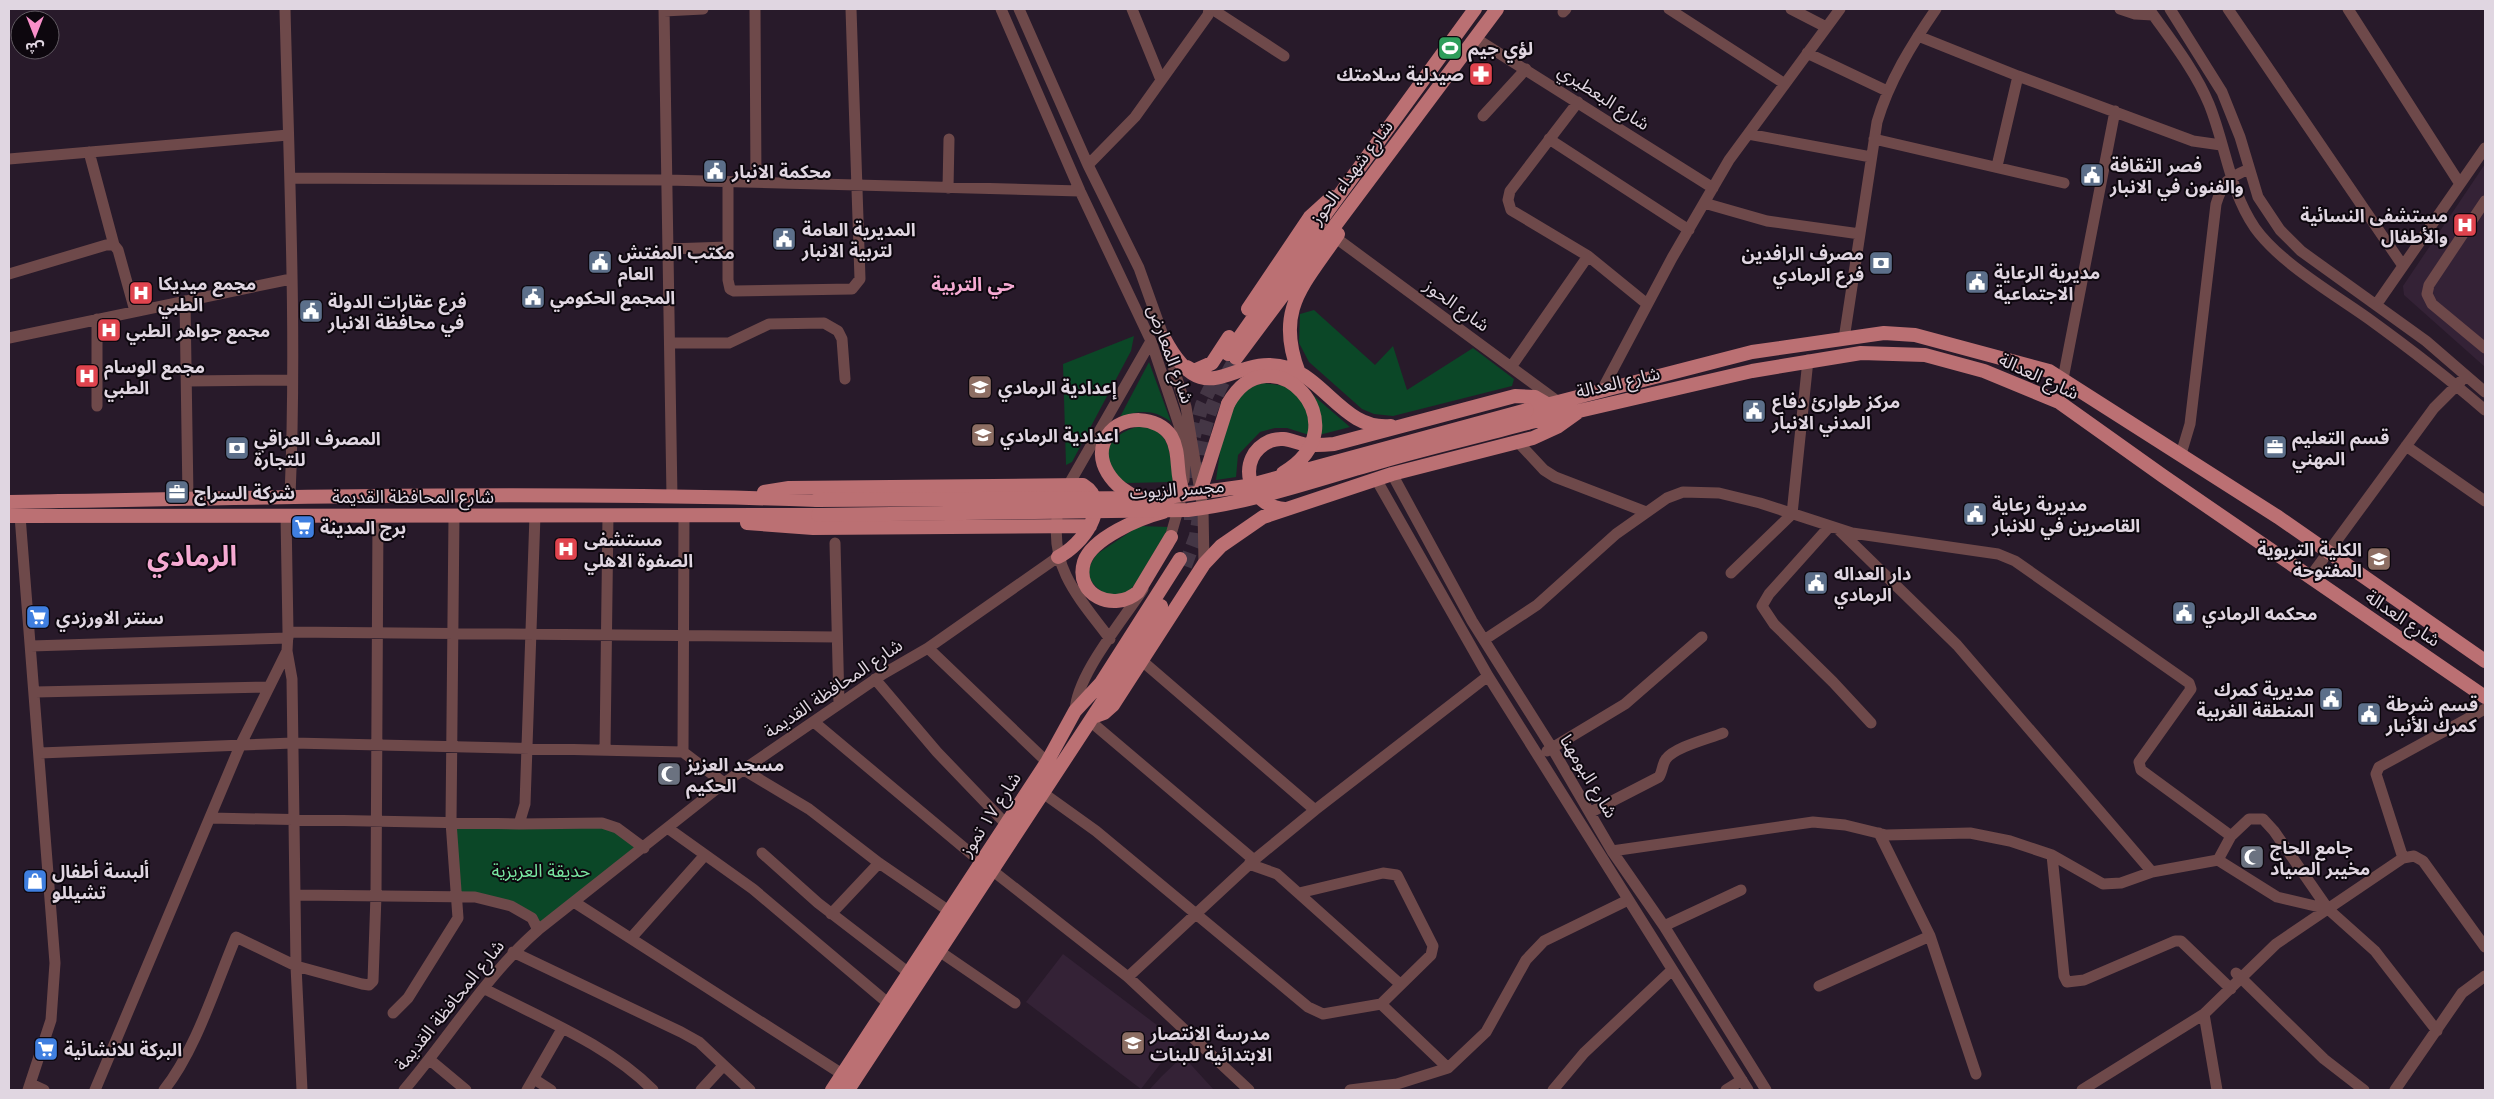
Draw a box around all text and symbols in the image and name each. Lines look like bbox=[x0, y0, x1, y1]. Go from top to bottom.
north arrow bbox=[10, 10, 60, 60]
sports icon: لؤي جيم bbox=[1437, 35, 1463, 61]
place label: لؤي جيم bbox=[1468, 37, 1533, 63]
text: ش bbox=[25, 39, 45, 57]
street label: شارع البعطيري bbox=[1552, 59, 1654, 138]
pharmacy icon: صيدلية سلامتك bbox=[1468, 61, 1494, 87]
place label: صيدلية سلامتك bbox=[1336, 63, 1464, 86]
street label: شارع شهداء الحوز bbox=[1304, 115, 1400, 231]
place label: فصر الثقافة والفنون في الانبار bbox=[2109, 154, 2244, 201]
public building icon: محكمة الانبار bbox=[702, 158, 728, 184]
place label: محكمة الانبار bbox=[731, 160, 832, 183]
public building icon: فصر الثقافة والفنون في الانبار bbox=[2079, 162, 2105, 188]
place label: مستشفى النسائية والأطفال bbox=[2300, 204, 2448, 248]
hospital icon: مستشفى النسائية والأطفال bbox=[2452, 212, 2478, 238]
place label: المديرية العامة لتربية الانبار bbox=[801, 218, 916, 262]
public building icon: المديرية العامة لتربية الانبار bbox=[771, 226, 797, 252]
place label: مكتب المفتش العام bbox=[618, 241, 735, 287]
place label: مصرف الرافدين فرع الرمادي bbox=[1741, 242, 1864, 289]
public building icon: مكتب المفتش العام bbox=[587, 249, 613, 275]
bank icon: مصرف الرافدين فرع الرمادي bbox=[1868, 250, 1894, 276]
place label: مديرية الرعاية الاجتماعية bbox=[1994, 261, 2100, 305]
public building icon: مديرية الرعاية الاجتماعية bbox=[1964, 269, 1990, 295]
place label: مجمع ميديكا الطبي bbox=[158, 272, 256, 319]
district label: حي التربية bbox=[931, 272, 1015, 299]
street label: شارع الحوز bbox=[1417, 273, 1494, 339]
hospital icon: مجمع ميديكا الطبي bbox=[128, 280, 154, 306]
public building icon: المجمع الحكومي bbox=[520, 284, 546, 310]
place label: المجمع الحكومي bbox=[550, 286, 675, 312]
place label: فرع عقارات الدولة في محافظة الانبار bbox=[327, 290, 467, 337]
public building icon: فرع عقارات الدولة في محافظة الانبار bbox=[298, 298, 324, 324]
street label: شارع المعارض bbox=[1140, 302, 1199, 408]
hospital icon: مجمع جواهر الطبي bbox=[96, 317, 122, 343]
place label: مجمع جواهر الطبي bbox=[126, 319, 270, 345]
street label: شارع العدالة bbox=[1994, 348, 2083, 407]
place label: مجمع الوسام الطبي bbox=[104, 355, 205, 402]
street label: شارع العدالة bbox=[1574, 361, 1663, 406]
hospital icon: مجمع الوسام الطبي bbox=[74, 363, 100, 389]
school or university icon: إعدادية الرمادي bbox=[967, 374, 993, 400]
place label: إعدادية الرمادي bbox=[998, 376, 1117, 402]
place label: مركز طوارئ دفاع المدني الانبار bbox=[1771, 390, 1900, 437]
public building icon: مركز طوارئ دفاع المدني الانبار bbox=[1741, 398, 1767, 424]
school or university icon: اعدادية الرمادي bbox=[970, 422, 996, 448]
place label: اعدادية الرمادي bbox=[1000, 424, 1119, 450]
place label: قسم التعليم المهني bbox=[2292, 426, 2389, 473]
place label: المصرف العراقي للتجارة bbox=[254, 427, 381, 471]
office icon: قسم التعليم المهني bbox=[2262, 434, 2288, 460]
bank icon: المصرف العراقي للتجارة bbox=[224, 435, 250, 461]
street label: مجسر الزيوت bbox=[1129, 474, 1225, 504]
office icon: شركة السراج bbox=[164, 479, 190, 505]
place label: شركة السراج bbox=[194, 481, 295, 506]
street label: شارع المحافظة القديمة bbox=[332, 485, 494, 511]
place label: مديرية رعاية القاصرين في للانبار bbox=[1991, 493, 2140, 540]
public building icon: مديرية رعاية القاصرين في للانبار bbox=[1962, 501, 1988, 527]
supermarket icon: برج المدينة bbox=[290, 514, 316, 540]
place label: برج المدينة bbox=[320, 516, 406, 541]
place label: مستشفى الصفوة الاهلي bbox=[584, 528, 693, 575]
hospital icon: مستشفى الصفوة الاهلي bbox=[553, 536, 579, 562]
district label: الرمادي bbox=[147, 538, 237, 578]
place label: الكلية التربوية المفتوحة bbox=[2257, 538, 2362, 582]
school or university icon: الكلية التربوية المفتوحة bbox=[2366, 546, 2392, 572]
place label: دار العداله الرمادي bbox=[1834, 562, 1911, 609]
public building icon: دار العداله الرمادي bbox=[1803, 570, 1829, 596]
street label: شارع العدالة bbox=[2359, 585, 2445, 654]
public building icon: محكمه الرمادي bbox=[2171, 600, 2197, 626]
place label: محكمه الرمادي bbox=[2202, 602, 2318, 628]
supermarket icon: سنتر الاورزدي bbox=[25, 604, 51, 630]
place label: سنتر الاورزدي bbox=[56, 606, 164, 632]
street label: شارع المحافظة القديمة bbox=[759, 633, 908, 745]
place label: مديرية كمرك المنطقة الغربية bbox=[2197, 678, 2314, 722]
public building icon: مديرية كمرك المنطقة الغربية bbox=[2318, 686, 2344, 712]
place label: قسم شرطة كمرك الأنبار bbox=[2385, 693, 2478, 737]
public building icon: قسم شرطة كمرك الأنبار bbox=[2356, 701, 2382, 727]
street label: شارع البومهنا bbox=[1553, 730, 1623, 824]
place label: مسجد العزيز الحكيم bbox=[685, 753, 784, 799]
mosque icon: مسجد العزيز الحكيم bbox=[656, 761, 682, 787]
street label: شارع ١٧ تموز bbox=[954, 767, 1028, 863]
place label: جامع الحاج مخيبر الصياد bbox=[2270, 836, 2370, 880]
mosque icon: جامع الحاج مخيبر الصياد bbox=[2239, 844, 2265, 870]
place label: ألبسة أطفال تشيللو bbox=[52, 859, 149, 904]
park label: حديقة العزيزية bbox=[492, 859, 590, 882]
shop icon: ألبسة أطفال تشيللو bbox=[22, 868, 48, 894]
street label: شارع المحافظة القديمة bbox=[389, 935, 511, 1077]
place label: مدرسة الانتصار الابتدائية للبنات bbox=[1149, 1022, 1272, 1066]
school or university icon: مدرسة الانتصار الابتدائية للبنات bbox=[1120, 1030, 1146, 1056]
supermarket icon: البركة للانشائية bbox=[33, 1036, 59, 1062]
place label: البركة للانشائية bbox=[64, 1038, 182, 1061]

